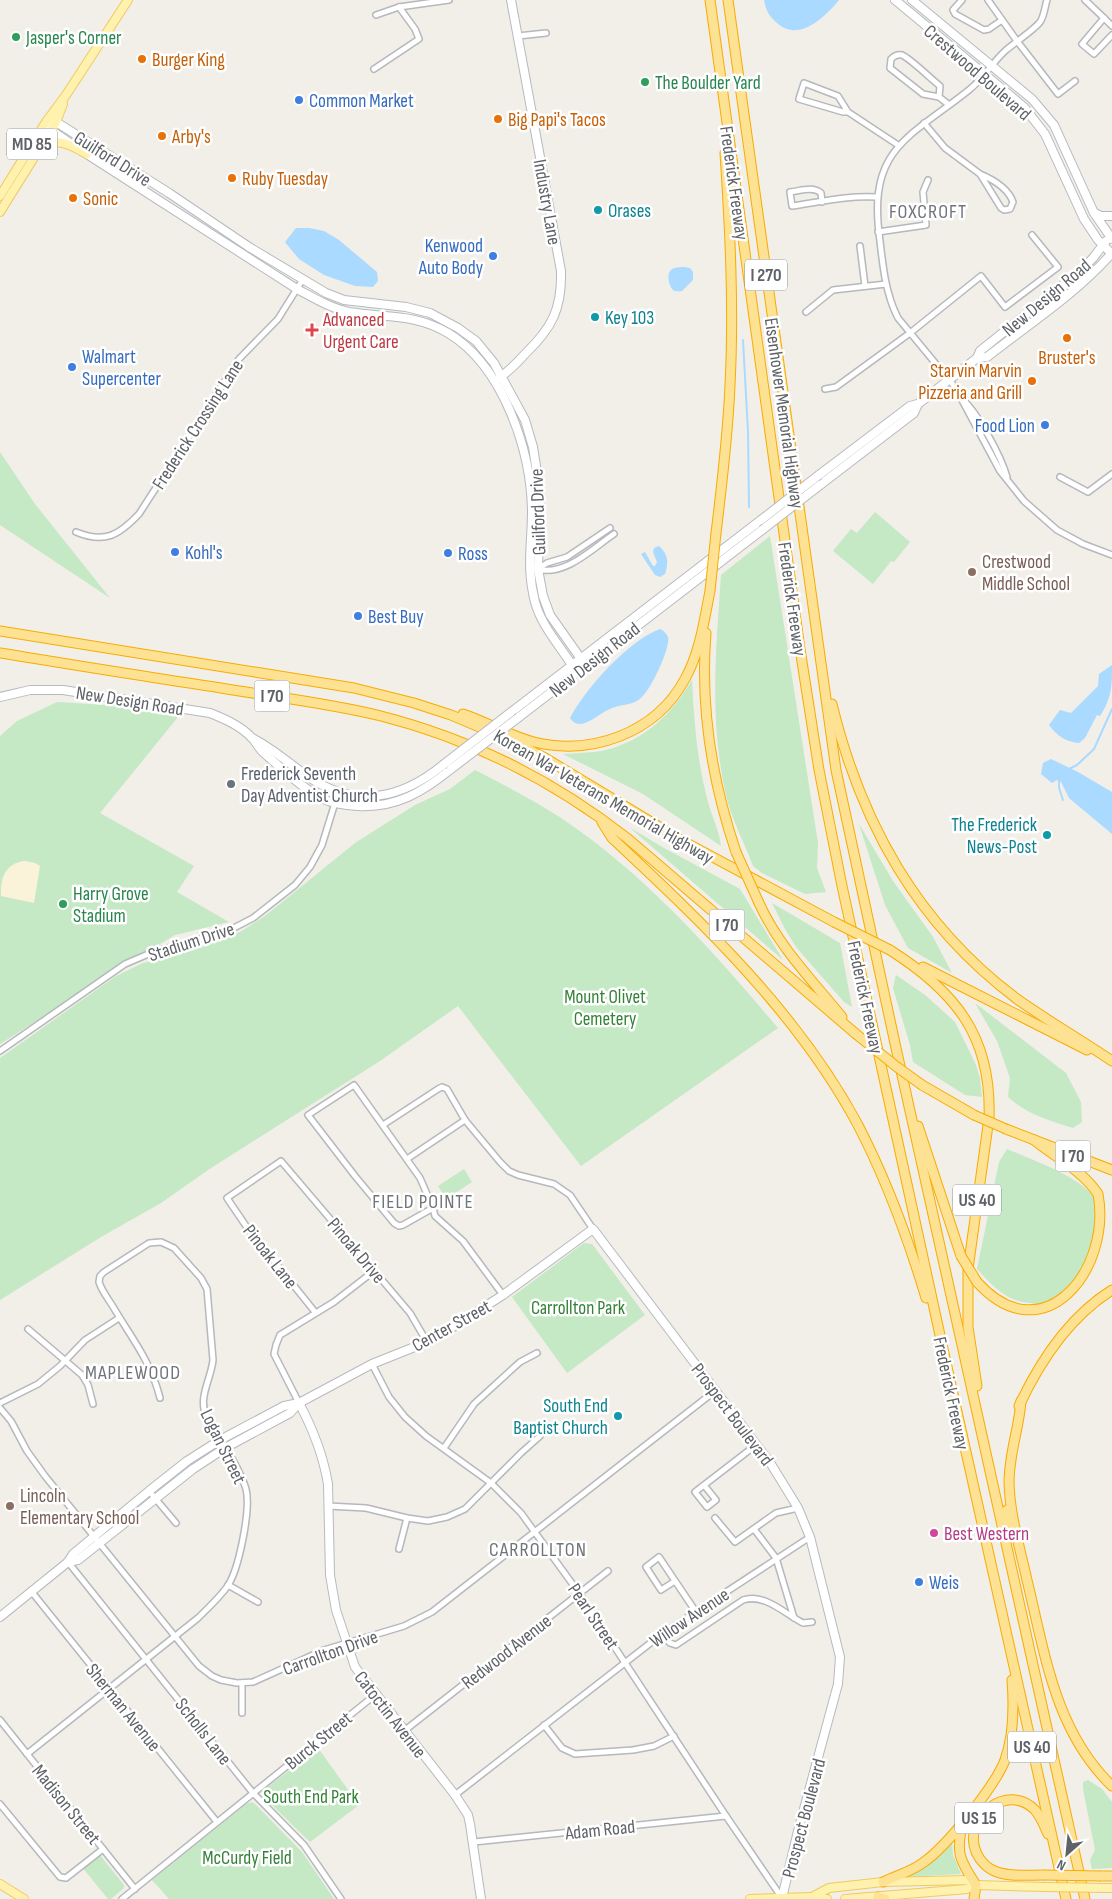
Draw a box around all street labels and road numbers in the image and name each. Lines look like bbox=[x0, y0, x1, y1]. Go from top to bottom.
street label: Crestwood Boulevard bbox=[919, 20, 1035, 126]
street label: Frederick Freeway bbox=[714, 125, 753, 242]
street label: Guilford Drive bbox=[69, 127, 155, 192]
road number: MD 85 bbox=[7, 128, 57, 160]
street label: Industry Lane bbox=[528, 158, 565, 247]
street label: New Design Road bbox=[998, 254, 1096, 342]
road number: I 270 bbox=[745, 260, 787, 290]
street label: Eisenhower Memorial Highway bbox=[759, 316, 808, 511]
street label: Frederick Crossing Lane bbox=[148, 355, 249, 494]
street label: Guilford Drive bbox=[525, 468, 552, 556]
street label: Frederick Freeway bbox=[772, 541, 811, 658]
street label: New Design Road bbox=[545, 618, 645, 703]
road number: I 70 bbox=[254, 680, 290, 711]
street label: New Design Road bbox=[74, 682, 185, 721]
street label: Korean War Veterans Memorial Highway bbox=[489, 725, 718, 870]
road number: I 70 bbox=[710, 910, 744, 940]
street label: Stadium Drive bbox=[146, 918, 237, 967]
street label: Frederick Freeway bbox=[841, 939, 888, 1057]
road number: I 70 bbox=[1056, 1140, 1090, 1172]
road number: US 40 bbox=[953, 1184, 1001, 1216]
street label: Pinoak Drive bbox=[322, 1214, 390, 1288]
street label: Pinoak Lane bbox=[238, 1220, 302, 1294]
street label: Center Street bbox=[408, 1295, 495, 1357]
street label: Frederick Freeway bbox=[927, 1335, 974, 1453]
street label: Prospect Boulevard bbox=[686, 1359, 778, 1471]
street label: Logan Street bbox=[195, 1405, 251, 1488]
street label: Pearl Street bbox=[562, 1579, 623, 1655]
street label: Willow Avenue bbox=[646, 1583, 734, 1653]
street label: Redwood Avenue bbox=[457, 1610, 557, 1694]
street label: Carrollton Drive bbox=[280, 1626, 381, 1681]
street label: Sherman Avenue bbox=[80, 1659, 165, 1757]
street label: Catoctin Avenue bbox=[349, 1667, 431, 1763]
street label: Scholls Lane bbox=[170, 1694, 236, 1770]
street label: Burck Street bbox=[281, 1707, 357, 1775]
road number: US 40 bbox=[1008, 1731, 1056, 1762]
street label: Prospect Boulevard bbox=[777, 1756, 831, 1881]
street label: Madison Street bbox=[27, 1760, 105, 1850]
road number: US 15 bbox=[955, 1802, 1003, 1834]
street label: Adam Road bbox=[563, 1815, 636, 1846]

